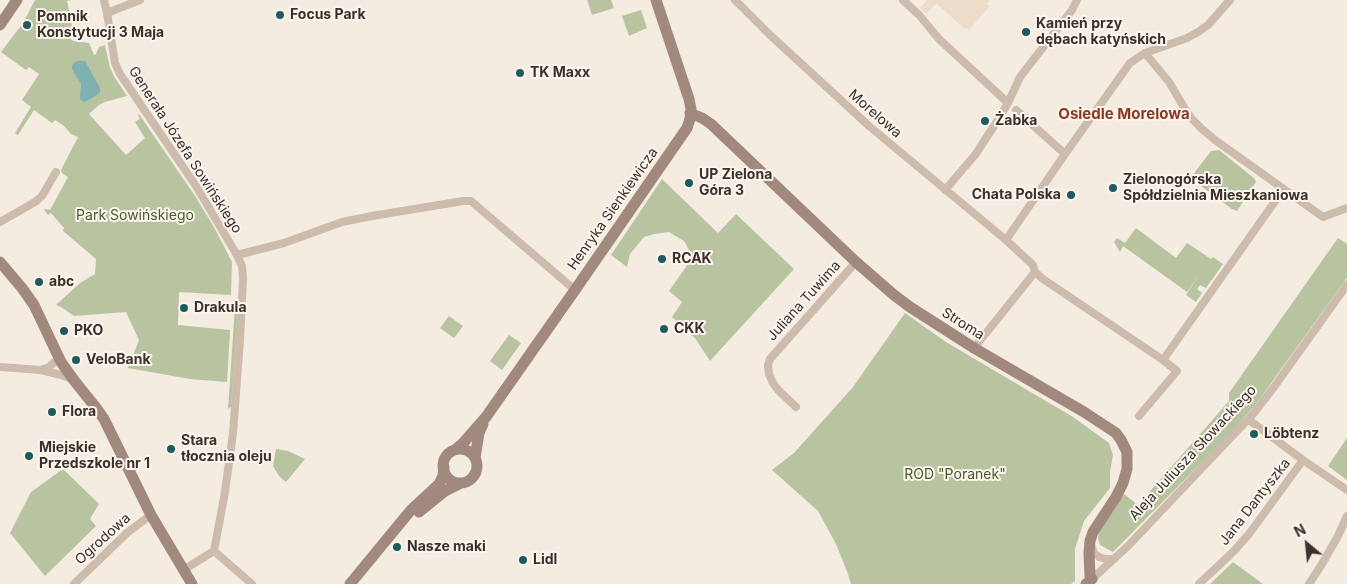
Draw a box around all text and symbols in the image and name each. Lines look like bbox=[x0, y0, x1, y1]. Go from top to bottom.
place label: Focus Park bbox=[290, 7, 366, 23]
place label: Pomnik Konstytucji 3 Maja bbox=[37, 9, 164, 41]
marker: Focus Park bbox=[274, 9, 286, 21]
place label: Kamień przy dębach katyńskich bbox=[1036, 16, 1166, 48]
marker: Pomnik Konstytucji 3 Maja bbox=[21, 19, 33, 31]
marker: Kamień przy dębach katyńskich bbox=[1020, 26, 1032, 38]
street label: Generała Józefa Sowińskiego bbox=[125, 63, 245, 237]
place label: TK Maxx bbox=[530, 65, 590, 81]
marker: TK Maxx bbox=[514, 67, 526, 79]
street label: Morelowa bbox=[845, 86, 905, 142]
district label: Osiedle Morelowa bbox=[1058, 105, 1190, 123]
place label: Żabka bbox=[995, 113, 1037, 129]
marker: Żabka bbox=[979, 115, 991, 127]
street label: Henryka Sienkiewicza bbox=[564, 144, 662, 274]
place label: UP Zielona Góra 3 bbox=[699, 167, 772, 200]
place label: Zielonogórska Spółdzielnia Mieszkaniowa bbox=[1123, 172, 1308, 204]
marker: UP Zielona Góra 3 bbox=[683, 177, 695, 189]
marker: Zielonogórska Spółdzielnia Mieszkaniowa bbox=[1107, 182, 1119, 194]
place label: Chata Polska bbox=[972, 187, 1061, 203]
marker: Chata Polska bbox=[1065, 189, 1077, 201]
park label: Park Sowińskiego bbox=[76, 208, 194, 224]
place label: RCAK bbox=[672, 251, 712, 267]
marker: RCAK bbox=[656, 253, 668, 265]
street label: Juliana Tuwima bbox=[764, 257, 844, 345]
place label: abc bbox=[49, 274, 74, 290]
marker: abc bbox=[33, 276, 45, 288]
place label: Drakula bbox=[194, 300, 247, 316]
marker: Drakula bbox=[178, 302, 190, 314]
street label: Stroma bbox=[939, 304, 987, 344]
place label: CKK bbox=[674, 321, 704, 337]
place label: PKO bbox=[74, 323, 103, 339]
marker: CKK bbox=[658, 323, 670, 335]
marker: PKO bbox=[58, 325, 70, 337]
place label: VeloBank bbox=[86, 352, 151, 368]
marker: VeloBank bbox=[70, 354, 82, 366]
street label: Aleja Juliusza Słowackiego bbox=[1126, 382, 1260, 524]
place label: Flora bbox=[62, 404, 96, 420]
marker: Flora bbox=[46, 406, 58, 418]
place label: Löbtenz bbox=[1264, 426, 1319, 442]
marker: Löbtenz bbox=[1248, 428, 1260, 440]
place label: Stara tłocznia oleju bbox=[181, 433, 272, 466]
place label: Miejskie Przedszkole nr 1 bbox=[39, 440, 150, 472]
marker: Stara tłocznia oleju bbox=[165, 443, 177, 455]
marker: Miejskie Przedszkole nr 1 bbox=[23, 450, 35, 462]
street label: Jana Dantyszka bbox=[1216, 455, 1294, 549]
park label: ROD "Poranek" bbox=[904, 467, 1006, 483]
street label: Ogrodowa bbox=[72, 510, 134, 568]
north arrow bbox=[1282, 519, 1332, 569]
text: N bbox=[1291, 520, 1308, 540]
place label: Nasze maki bbox=[407, 539, 486, 555]
marker: Nasze maki bbox=[391, 541, 403, 553]
place label: Lidl bbox=[533, 552, 557, 568]
marker: Lidl bbox=[517, 554, 529, 566]

